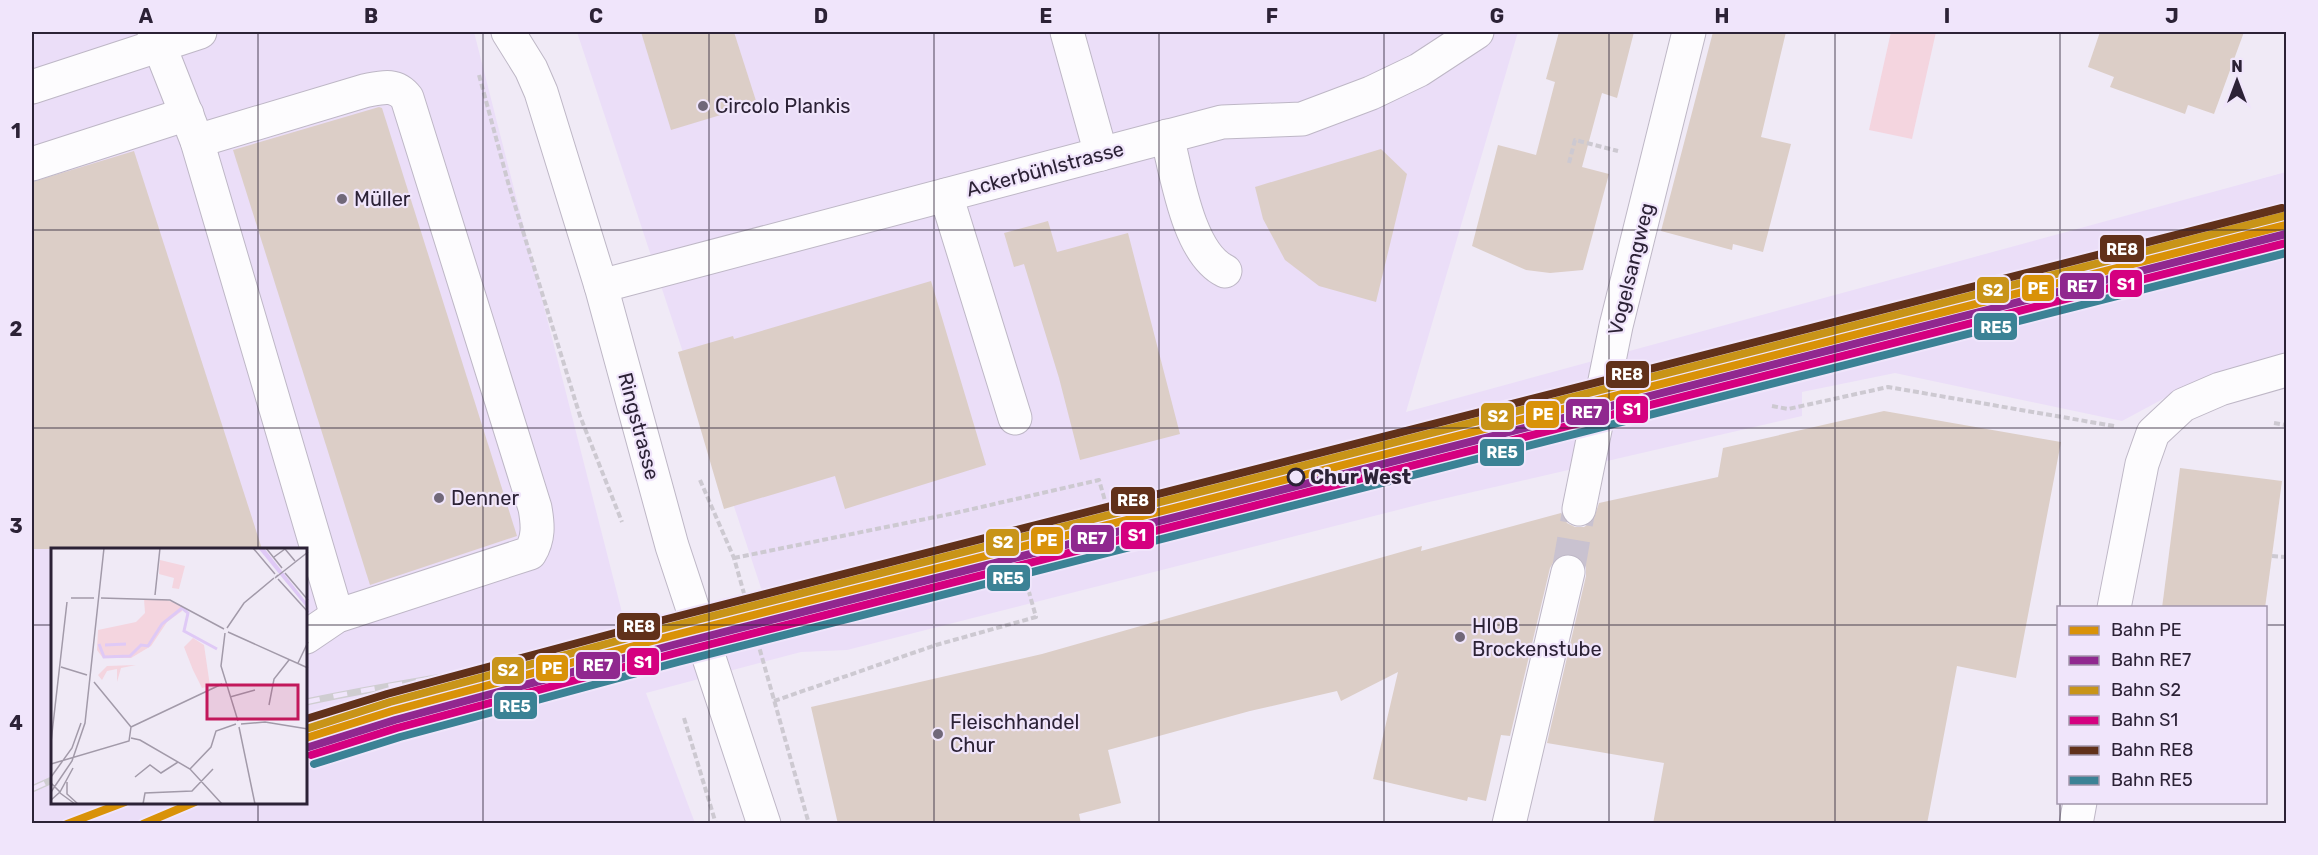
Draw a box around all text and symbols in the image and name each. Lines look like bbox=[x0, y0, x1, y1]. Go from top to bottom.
text: A bbox=[139, 4, 154, 28]
text: B bbox=[364, 4, 378, 28]
text: C bbox=[589, 4, 603, 28]
text: D bbox=[814, 4, 828, 28]
text: E bbox=[1040, 4, 1052, 28]
text: F bbox=[1266, 4, 1278, 28]
text: G bbox=[1490, 4, 1504, 28]
text: H bbox=[1715, 4, 1729, 28]
text: I bbox=[1944, 4, 1950, 28]
text: J bbox=[2165, 4, 2179, 28]
north arrow bbox=[2207, 51, 2267, 111]
text: N bbox=[2231, 57, 2243, 76]
place label: Circolo Plankis bbox=[715, 94, 851, 118]
marker: Circolo Plankis bbox=[696, 99, 710, 113]
text: 1 bbox=[11, 119, 21, 143]
street label: Ackerbühlstrasse bbox=[964, 136, 1126, 202]
place label: Müller bbox=[354, 187, 411, 211]
marker: Müller bbox=[335, 192, 349, 206]
street label: Vogelsangweg bbox=[1603, 200, 1659, 338]
line badge: RE8 bbox=[2099, 234, 2145, 263]
text: RE8 bbox=[2106, 240, 2138, 259]
line badge: S1 bbox=[2109, 269, 2143, 298]
line badge: RE7 bbox=[2059, 272, 2105, 300]
line badge: PE bbox=[2021, 274, 2055, 302]
text: S1 bbox=[2117, 275, 2135, 294]
line badge: S2 bbox=[1976, 276, 2010, 304]
text: RE7 bbox=[2067, 277, 2097, 296]
text: PE bbox=[2027, 279, 2049, 298]
text: S2 bbox=[1982, 281, 2004, 300]
line badge: RE5 bbox=[1973, 312, 2018, 341]
text: 2 bbox=[10, 317, 23, 341]
text: RE5 bbox=[1980, 318, 2012, 337]
line badge: RE8 bbox=[1605, 360, 1650, 389]
text: RE8 bbox=[1611, 365, 1643, 384]
street label: Ringstrasse bbox=[613, 370, 665, 482]
line badge: S1 bbox=[1615, 395, 1649, 424]
line badge: RE7 bbox=[1565, 398, 1610, 426]
line badge: PE bbox=[1525, 400, 1560, 429]
text: S1 bbox=[1623, 400, 1641, 419]
line badge: S2 bbox=[1480, 402, 1515, 431]
text: RE7 bbox=[1572, 403, 1602, 422]
text: PE bbox=[1532, 405, 1554, 424]
text: S2 bbox=[1487, 407, 1509, 426]
line badge: RE5 bbox=[1479, 438, 1525, 467]
text: RE5 bbox=[1486, 443, 1518, 462]
place label: Chur West bbox=[1310, 465, 1411, 489]
marker: Chur West bbox=[1287, 468, 1305, 486]
place label: Denner bbox=[451, 486, 519, 510]
line badge: RE8 bbox=[1110, 486, 1156, 515]
marker: Denner bbox=[432, 491, 446, 505]
text: RE8 bbox=[1117, 491, 1149, 510]
text: 3 bbox=[9, 514, 23, 538]
line badge: S1 bbox=[1120, 521, 1155, 550]
line badge: RE7 bbox=[1070, 524, 1115, 553]
line badge: PE bbox=[1030, 526, 1064, 555]
text: S1 bbox=[1128, 526, 1146, 545]
line badge: S2 bbox=[985, 528, 1020, 557]
text: RE7 bbox=[1077, 529, 1107, 548]
text: PE bbox=[1036, 531, 1058, 550]
text: S2 bbox=[992, 533, 1014, 552]
inset map bbox=[51, 548, 308, 804]
line badge: RE5 bbox=[986, 564, 1031, 592]
text: RE5 bbox=[992, 569, 1024, 588]
legend bbox=[2057, 606, 2267, 804]
line badge: RE8 bbox=[616, 612, 661, 641]
place label: HIOB Brockenstube bbox=[1472, 614, 1602, 661]
text: RE8 bbox=[623, 617, 655, 636]
text: Bahn PE bbox=[2111, 619, 2182, 641]
marker: HIOB Brockenstube bbox=[1453, 630, 1467, 644]
line badge: S1 bbox=[626, 647, 660, 676]
text: Bahn RE7 bbox=[2111, 649, 2191, 671]
line badge: RE7 bbox=[575, 651, 621, 680]
text: S1 bbox=[634, 653, 652, 672]
line badge: PE bbox=[535, 654, 569, 682]
line badge: S2 bbox=[491, 656, 525, 685]
text: RE7 bbox=[583, 656, 613, 675]
text: PE bbox=[541, 659, 563, 678]
text: S2 bbox=[497, 661, 519, 680]
text: Bahn S2 bbox=[2111, 679, 2181, 701]
line badge: RE5 bbox=[493, 691, 538, 720]
text: RE5 bbox=[499, 697, 531, 716]
text: Bahn S1 bbox=[2111, 709, 2178, 731]
place label: Fleischhandel Chur bbox=[950, 710, 1079, 757]
text: 4 bbox=[9, 711, 23, 735]
marker: Fleischhandel Chur bbox=[931, 727, 945, 741]
text: Bahn RE8 bbox=[2111, 739, 2193, 761]
text: Bahn RE5 bbox=[2111, 769, 2193, 791]

